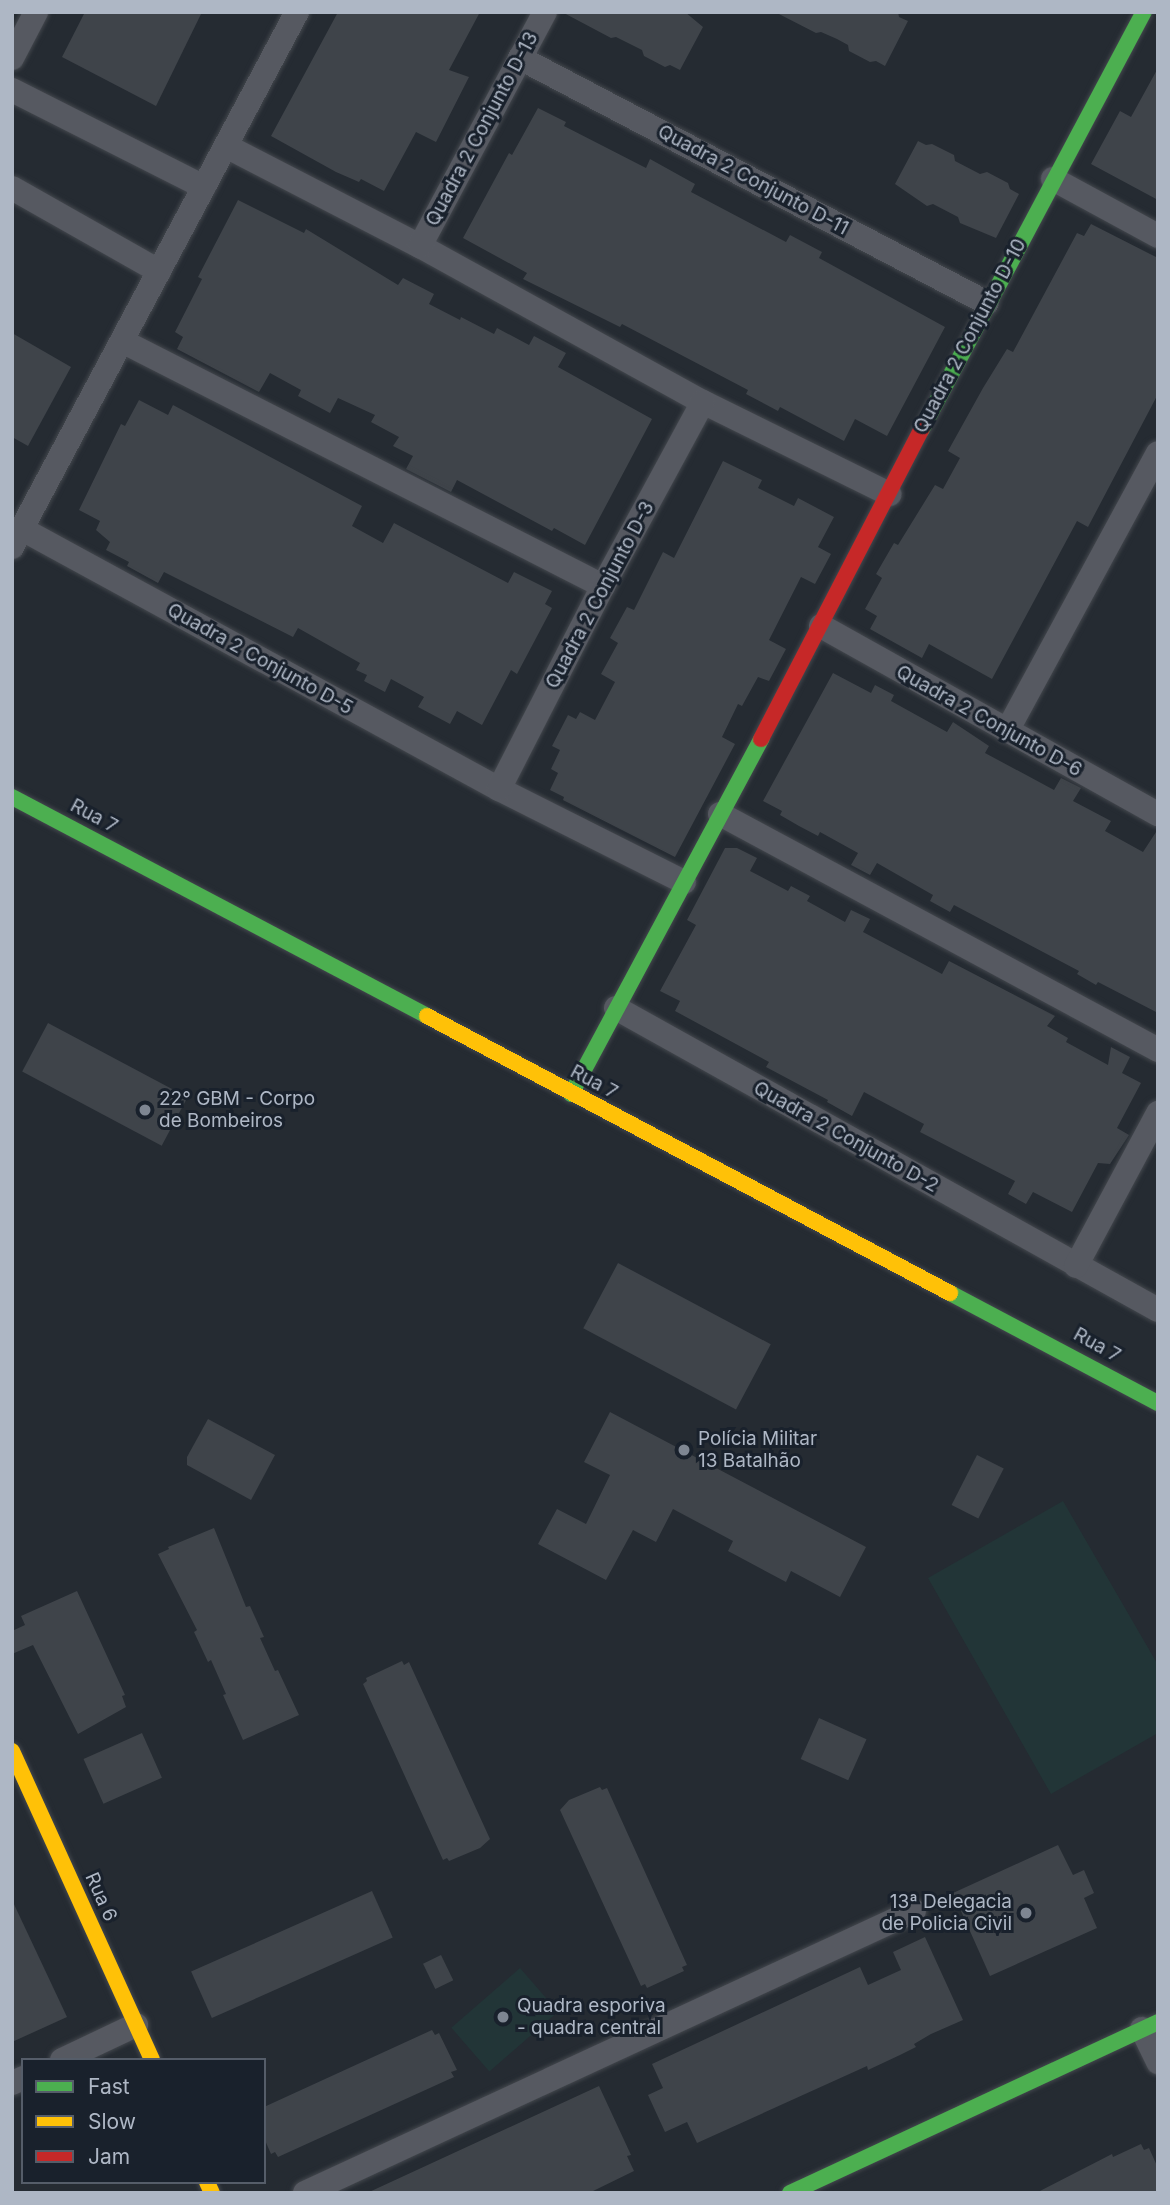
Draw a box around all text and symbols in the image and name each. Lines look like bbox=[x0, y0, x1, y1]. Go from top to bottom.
street label: Quadra 2 Conjunto D-13 bbox=[421, 28, 543, 230]
street label: Quadra 2 Conjunto D-11 bbox=[654, 120, 852, 240]
street label: Quadra 2 Conjunto D-10 bbox=[909, 235, 1031, 437]
street label: Quadra 2 Conjunto D-3 bbox=[541, 498, 659, 692]
street label: Quadra 2 Conjunto D-5 bbox=[163, 598, 357, 720]
street label: Quadra 2 Conjunto D-6 bbox=[892, 660, 1086, 782]
street label: Rua 7 bbox=[66, 794, 122, 838]
street label: Rua 7 bbox=[566, 1060, 622, 1104]
street label: Quadra 2 Conjunto D-2 bbox=[750, 1077, 942, 1197]
place label: 22° GBM - Corpo de Bombeiros bbox=[159, 1088, 315, 1132]
marker: 22° GBM - Corpo de Bombeiros bbox=[137, 1102, 153, 1118]
street label: Rua 7 bbox=[1070, 1323, 1124, 1367]
place label: Polícia Militar 13 Batalhão bbox=[698, 1428, 817, 1472]
marker: Polícia Militar 13 Batalhão bbox=[676, 1442, 692, 1458]
street label: Rua 6 bbox=[80, 1869, 122, 1925]
place label: 13ª Delegacia de Policia Civil bbox=[881, 1891, 1012, 1935]
marker: 13ª Delegacia de Policia Civil bbox=[1018, 1905, 1034, 1921]
place label: Quadra esporiva - quadra central bbox=[517, 1995, 666, 2039]
marker: Quadra esporiva - quadra central bbox=[495, 2009, 511, 2025]
legend bbox=[21, 2058, 266, 2184]
text: Fast bbox=[88, 2074, 130, 2099]
text: Slow bbox=[88, 2109, 136, 2134]
text: Jam bbox=[88, 2144, 130, 2169]

